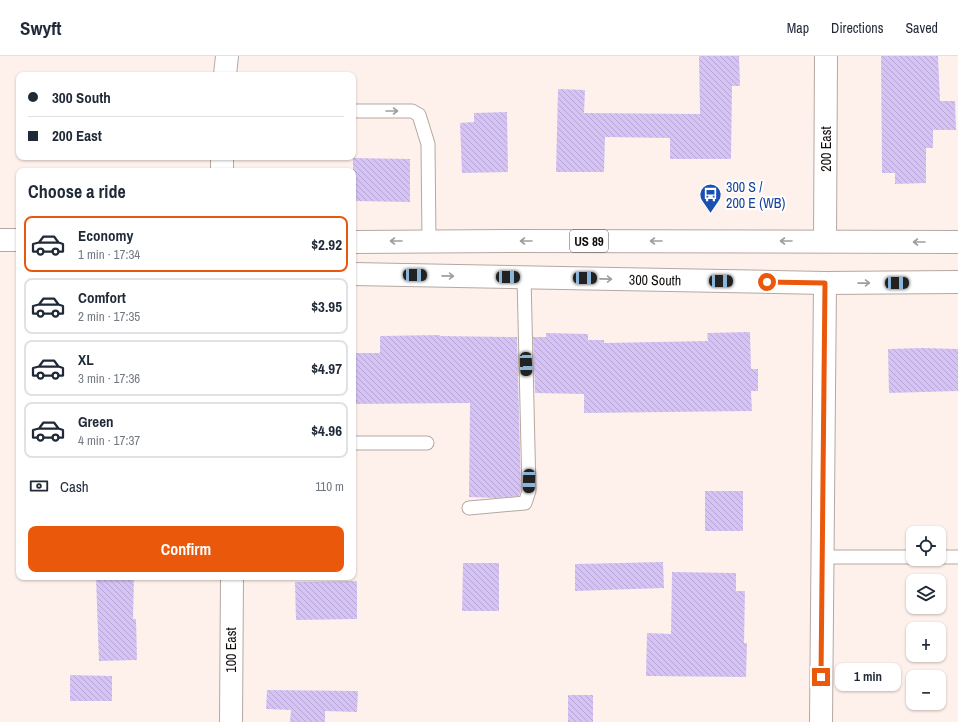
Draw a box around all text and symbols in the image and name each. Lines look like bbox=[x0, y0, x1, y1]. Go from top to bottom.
text: Swyft bbox=[20, 15, 62, 41]
text: Map bbox=[787, 19, 809, 37]
text: Directions bbox=[831, 19, 883, 37]
text: Saved bbox=[905, 19, 938, 37]
text: 300 South bbox=[52, 87, 111, 108]
one-way arrow bbox=[385, 107, 398, 115]
text: 200 East bbox=[52, 125, 102, 146]
street label: 200 East bbox=[817, 126, 835, 172]
place label: 300 S / 200 E (WB) bbox=[726, 178, 786, 212]
text: Choose a ride bbox=[28, 179, 126, 204]
bus stop icon: 300 S / 200 E (WB) bbox=[698, 182, 724, 215]
text: Economy bbox=[78, 225, 133, 246]
icon: car bbox=[30, 226, 66, 262]
road number: US 89 bbox=[570, 230, 608, 252]
text: $2.92 bbox=[311, 234, 342, 255]
one-way arrow bbox=[390, 237, 403, 245]
one-way arrow bbox=[520, 237, 533, 245]
one-way arrow bbox=[650, 237, 663, 245]
one-way arrow bbox=[780, 237, 793, 245]
one-way arrow bbox=[913, 238, 926, 246]
text: 1 min · 17:34 bbox=[78, 246, 140, 263]
car bbox=[403, 269, 427, 281]
car bbox=[496, 271, 520, 283]
street label: 300 South bbox=[629, 271, 681, 289]
one-way arrow bbox=[441, 272, 454, 280]
car bbox=[573, 272, 597, 284]
route start bbox=[758, 273, 776, 291]
one-way arrow bbox=[599, 275, 612, 283]
car bbox=[709, 275, 733, 287]
car bbox=[885, 277, 909, 289]
one-way arrow bbox=[857, 279, 870, 287]
text: Comfort bbox=[78, 287, 126, 308]
icon: car bbox=[30, 288, 66, 324]
text: $3.95 bbox=[311, 296, 342, 317]
text: 2 min · 17:35 bbox=[78, 308, 140, 325]
text: XL bbox=[78, 349, 94, 370]
icon: car bbox=[30, 350, 66, 386]
car bbox=[520, 352, 532, 376]
text: $4.97 bbox=[311, 358, 342, 379]
text: 3 min · 17:36 bbox=[78, 370, 140, 387]
text: Green bbox=[78, 411, 114, 432]
icon: car bbox=[30, 412, 66, 448]
text: $4.96 bbox=[311, 420, 342, 441]
text: 4 min · 17:37 bbox=[78, 432, 140, 449]
car bbox=[523, 469, 535, 493]
icon: cash bbox=[28, 475, 50, 497]
text: Cash bbox=[60, 476, 89, 497]
text: 110 m bbox=[315, 478, 344, 495]
button: Confirm bbox=[28, 526, 344, 572]
map controls bbox=[906, 526, 946, 710]
button: locate bbox=[906, 526, 946, 566]
button: layers bbox=[906, 574, 946, 614]
button: + bbox=[906, 622, 946, 662]
street label: 100 East bbox=[222, 627, 240, 673]
callout: 1 min bbox=[835, 663, 901, 691]
route end bbox=[812, 668, 830, 686]
text: 1 min bbox=[854, 668, 882, 685]
button: − bbox=[906, 670, 946, 710]

